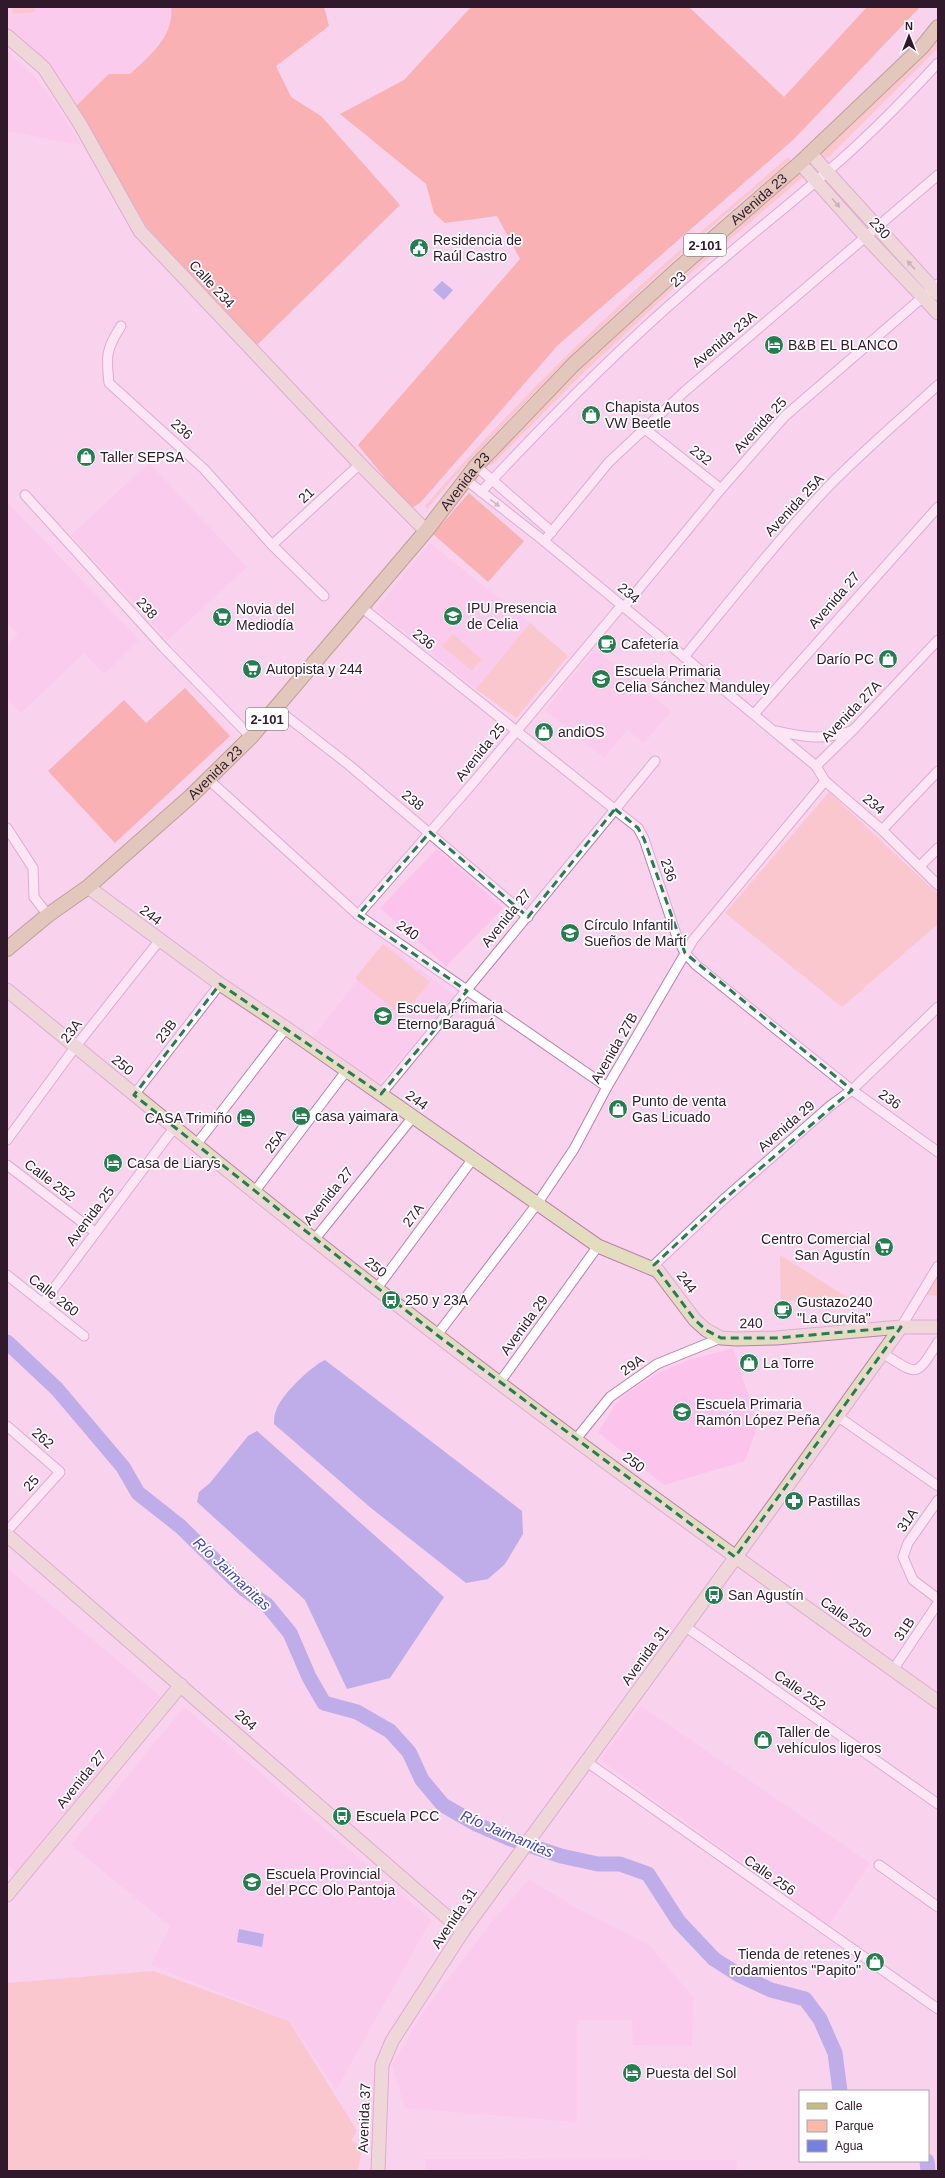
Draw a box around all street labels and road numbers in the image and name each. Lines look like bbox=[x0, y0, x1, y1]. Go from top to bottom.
street label: Avenida 23 bbox=[727, 170, 790, 228]
street label: 230 bbox=[866, 214, 894, 242]
road number: 2-101 bbox=[684, 234, 726, 256]
street label: Calle 234 bbox=[186, 257, 238, 311]
street label: 23 bbox=[667, 268, 689, 290]
street label: Avenida 23A bbox=[689, 307, 760, 371]
street label: Avenida 25 bbox=[730, 394, 790, 456]
street label: 236 bbox=[168, 415, 196, 443]
street label: 232 bbox=[687, 442, 715, 469]
street label: Avenida 23 bbox=[437, 449, 493, 514]
street label: Avenida 25A bbox=[761, 470, 827, 539]
street label: 21 bbox=[295, 484, 317, 506]
street label: Avenida 27 bbox=[805, 568, 863, 632]
street label: 234 bbox=[615, 579, 643, 607]
street label: 238 bbox=[133, 594, 161, 622]
street label: 236 bbox=[410, 625, 438, 653]
street label: Avenida 27A bbox=[818, 677, 885, 745]
road number: 2-101 bbox=[246, 708, 288, 730]
street label: Avenida 25 bbox=[452, 720, 508, 784]
street label: Avenida 23 bbox=[184, 742, 246, 803]
street label: 238 bbox=[399, 786, 427, 814]
street label: 234 bbox=[860, 790, 888, 818]
street label: 236 bbox=[658, 856, 680, 884]
street label: Avenida 27 bbox=[478, 886, 534, 950]
street label: 244 bbox=[137, 902, 165, 929]
street label: 240 bbox=[394, 917, 422, 943]
street label: Avenida 27B bbox=[587, 1010, 641, 1086]
street label: 23A bbox=[57, 1016, 85, 1046]
street label: 23B bbox=[152, 1016, 180, 1046]
street label: 250 bbox=[109, 1051, 137, 1079]
street label: 236 bbox=[876, 1086, 904, 1112]
street label: 244 bbox=[403, 1087, 431, 1113]
street label: Avenida 29 bbox=[754, 1097, 818, 1155]
street label: 25A bbox=[261, 1126, 289, 1156]
street label: Calle 252 bbox=[22, 1156, 79, 1204]
street label: Avenida 27 bbox=[300, 1164, 356, 1228]
street label: Avenida 25 bbox=[63, 1183, 118, 1249]
street label: 27A bbox=[399, 1200, 427, 1230]
street label: 250 bbox=[362, 1254, 390, 1281]
street label: 244 bbox=[674, 1268, 701, 1296]
street label: Calle 260 bbox=[26, 1270, 82, 1320]
street label: Avenida 29 bbox=[497, 1292, 551, 1358]
street label: 240 bbox=[739, 1315, 763, 1331]
street label: 29A bbox=[617, 1351, 647, 1379]
street label: 262 bbox=[29, 1424, 57, 1452]
street label: 250 bbox=[620, 1449, 648, 1476]
street label: 25 bbox=[20, 1472, 42, 1494]
street label: 31A bbox=[893, 1505, 921, 1535]
street label: Calle 250 bbox=[817, 1593, 875, 1641]
street label: 31B bbox=[890, 1614, 918, 1644]
street label: Avenida 31 bbox=[618, 1622, 672, 1688]
street label: Calle 252 bbox=[771, 1666, 829, 1714]
street label: 264 bbox=[232, 1706, 260, 1734]
street label: Avenida 27 bbox=[53, 1747, 109, 1811]
street label: Calle 256 bbox=[741, 1851, 799, 1899]
street label: Avenida 31 bbox=[428, 1884, 480, 1951]
street label: Avenida 37 bbox=[355, 2083, 373, 2153]

